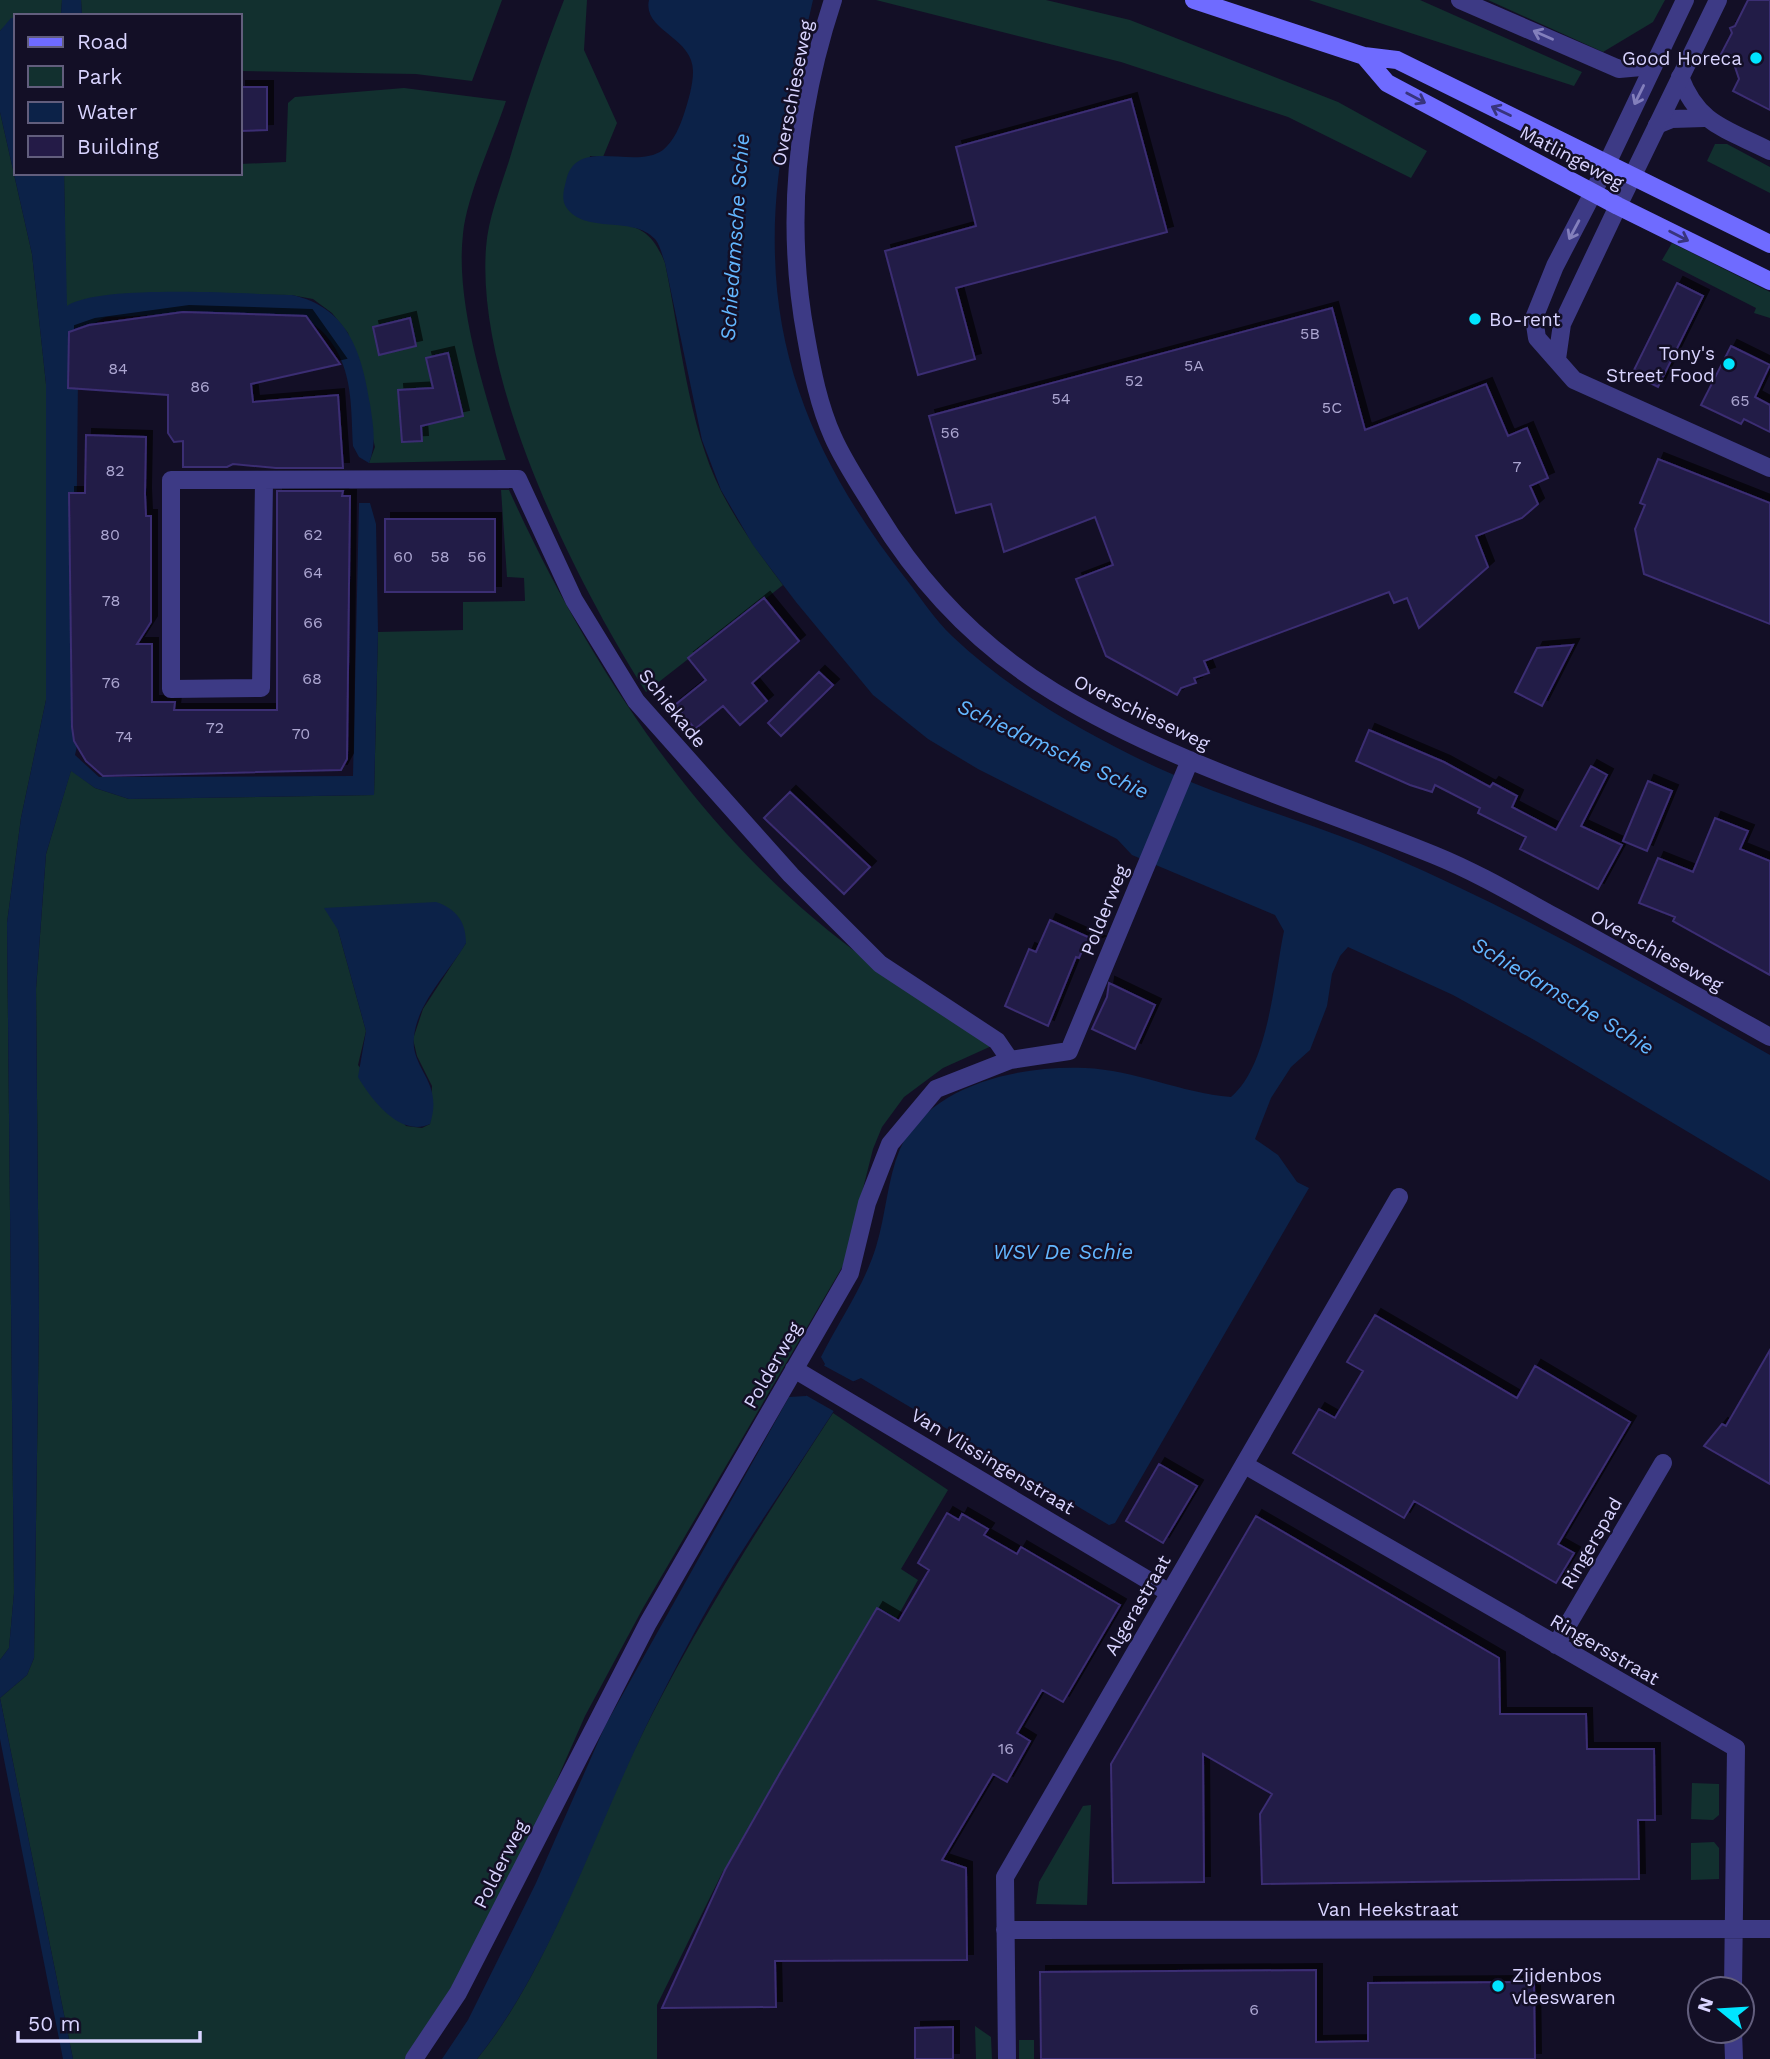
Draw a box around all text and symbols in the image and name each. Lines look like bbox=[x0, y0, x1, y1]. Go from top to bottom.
legend bbox=[14, 14, 242, 175]
street label: Overschieseweg bbox=[767, 17, 818, 168]
one-way arrow bbox=[1533, 28, 1554, 41]
text: Road bbox=[77, 29, 128, 54]
place label: Good Horeca bbox=[1622, 47, 1742, 70]
marker: Good Horeca bbox=[1748, 50, 1764, 66]
text: Park bbox=[77, 64, 122, 89]
one-way arrow bbox=[1632, 84, 1645, 105]
one-way arrow bbox=[1405, 92, 1426, 106]
text: Water bbox=[77, 99, 138, 124]
one-way arrow bbox=[1491, 104, 1512, 118]
street label: Matlingeweg bbox=[1516, 120, 1629, 195]
water label: Schiedamsche Schie bbox=[715, 132, 754, 342]
text: Building bbox=[77, 134, 159, 159]
one-way arrow bbox=[1566, 219, 1580, 240]
one-way arrow bbox=[1668, 229, 1689, 243]
place label: Bo-rent bbox=[1489, 308, 1561, 331]
marker: Bo-rent bbox=[1467, 311, 1483, 327]
house number: 5B bbox=[1300, 324, 1320, 343]
place label: Tony's Street Food bbox=[1606, 342, 1715, 387]
house number: 5A bbox=[1184, 356, 1204, 375]
marker: Tony's Street Food bbox=[1721, 356, 1737, 372]
house number: 84 bbox=[108, 359, 128, 378]
house number: 52 bbox=[1125, 371, 1143, 390]
house number: 86 bbox=[190, 377, 210, 396]
house number: 54 bbox=[1051, 389, 1071, 408]
house number: 65 bbox=[1730, 391, 1750, 410]
house number: 5C bbox=[1322, 398, 1342, 417]
house number: 56 bbox=[940, 423, 960, 442]
house number: 7 bbox=[1513, 457, 1522, 476]
house number: 82 bbox=[105, 461, 125, 480]
house number: 80 bbox=[100, 525, 120, 544]
house number: 62 bbox=[303, 525, 323, 544]
house number: 60 bbox=[393, 547, 413, 566]
house number: 58 bbox=[430, 547, 450, 566]
house number: 56 bbox=[467, 547, 487, 566]
house number: 64 bbox=[303, 563, 323, 582]
house number: 78 bbox=[102, 591, 120, 610]
house number: 66 bbox=[303, 613, 323, 632]
street label: Schiekade bbox=[634, 664, 711, 752]
house number: 68 bbox=[302, 669, 322, 688]
street label: Overschieseweg bbox=[1070, 670, 1214, 756]
house number: 76 bbox=[102, 673, 120, 692]
water label: Schiedamsche Schie bbox=[954, 693, 1153, 804]
house number: 72 bbox=[206, 718, 224, 737]
house number: 70 bbox=[292, 724, 310, 743]
house number: 74 bbox=[115, 727, 133, 746]
street label: Polderweg bbox=[1076, 861, 1133, 959]
street label: Overschieseweg bbox=[1586, 904, 1728, 997]
water label: Schiedamsche Schie bbox=[1468, 931, 1659, 1060]
water label: WSV De Schie bbox=[993, 1239, 1133, 1264]
street label: Polderweg bbox=[738, 1317, 807, 1413]
street label: Van Vlissingenstraat bbox=[907, 1403, 1079, 1519]
street label: Ringerspad bbox=[1556, 1493, 1627, 1593]
street label: Algerastraat bbox=[1099, 1551, 1175, 1660]
street label: Ringersstraat bbox=[1546, 1609, 1664, 1690]
house number: 16 bbox=[998, 1739, 1014, 1758]
street label: Polderweg bbox=[468, 1815, 533, 1912]
street label: Van Heekstraat bbox=[1318, 1898, 1459, 1921]
place label: Zijdenbos vleeswaren bbox=[1512, 1964, 1616, 2009]
north arrow bbox=[1686, 1975, 1756, 2045]
marker: Zijdenbos vleeswaren bbox=[1490, 1978, 1506, 1994]
text: N bbox=[1692, 1995, 1718, 2015]
scale bar bbox=[18, 2000, 200, 2044]
house number: 6 bbox=[1249, 2000, 1259, 2019]
text: 50 m bbox=[28, 2011, 80, 2036]

